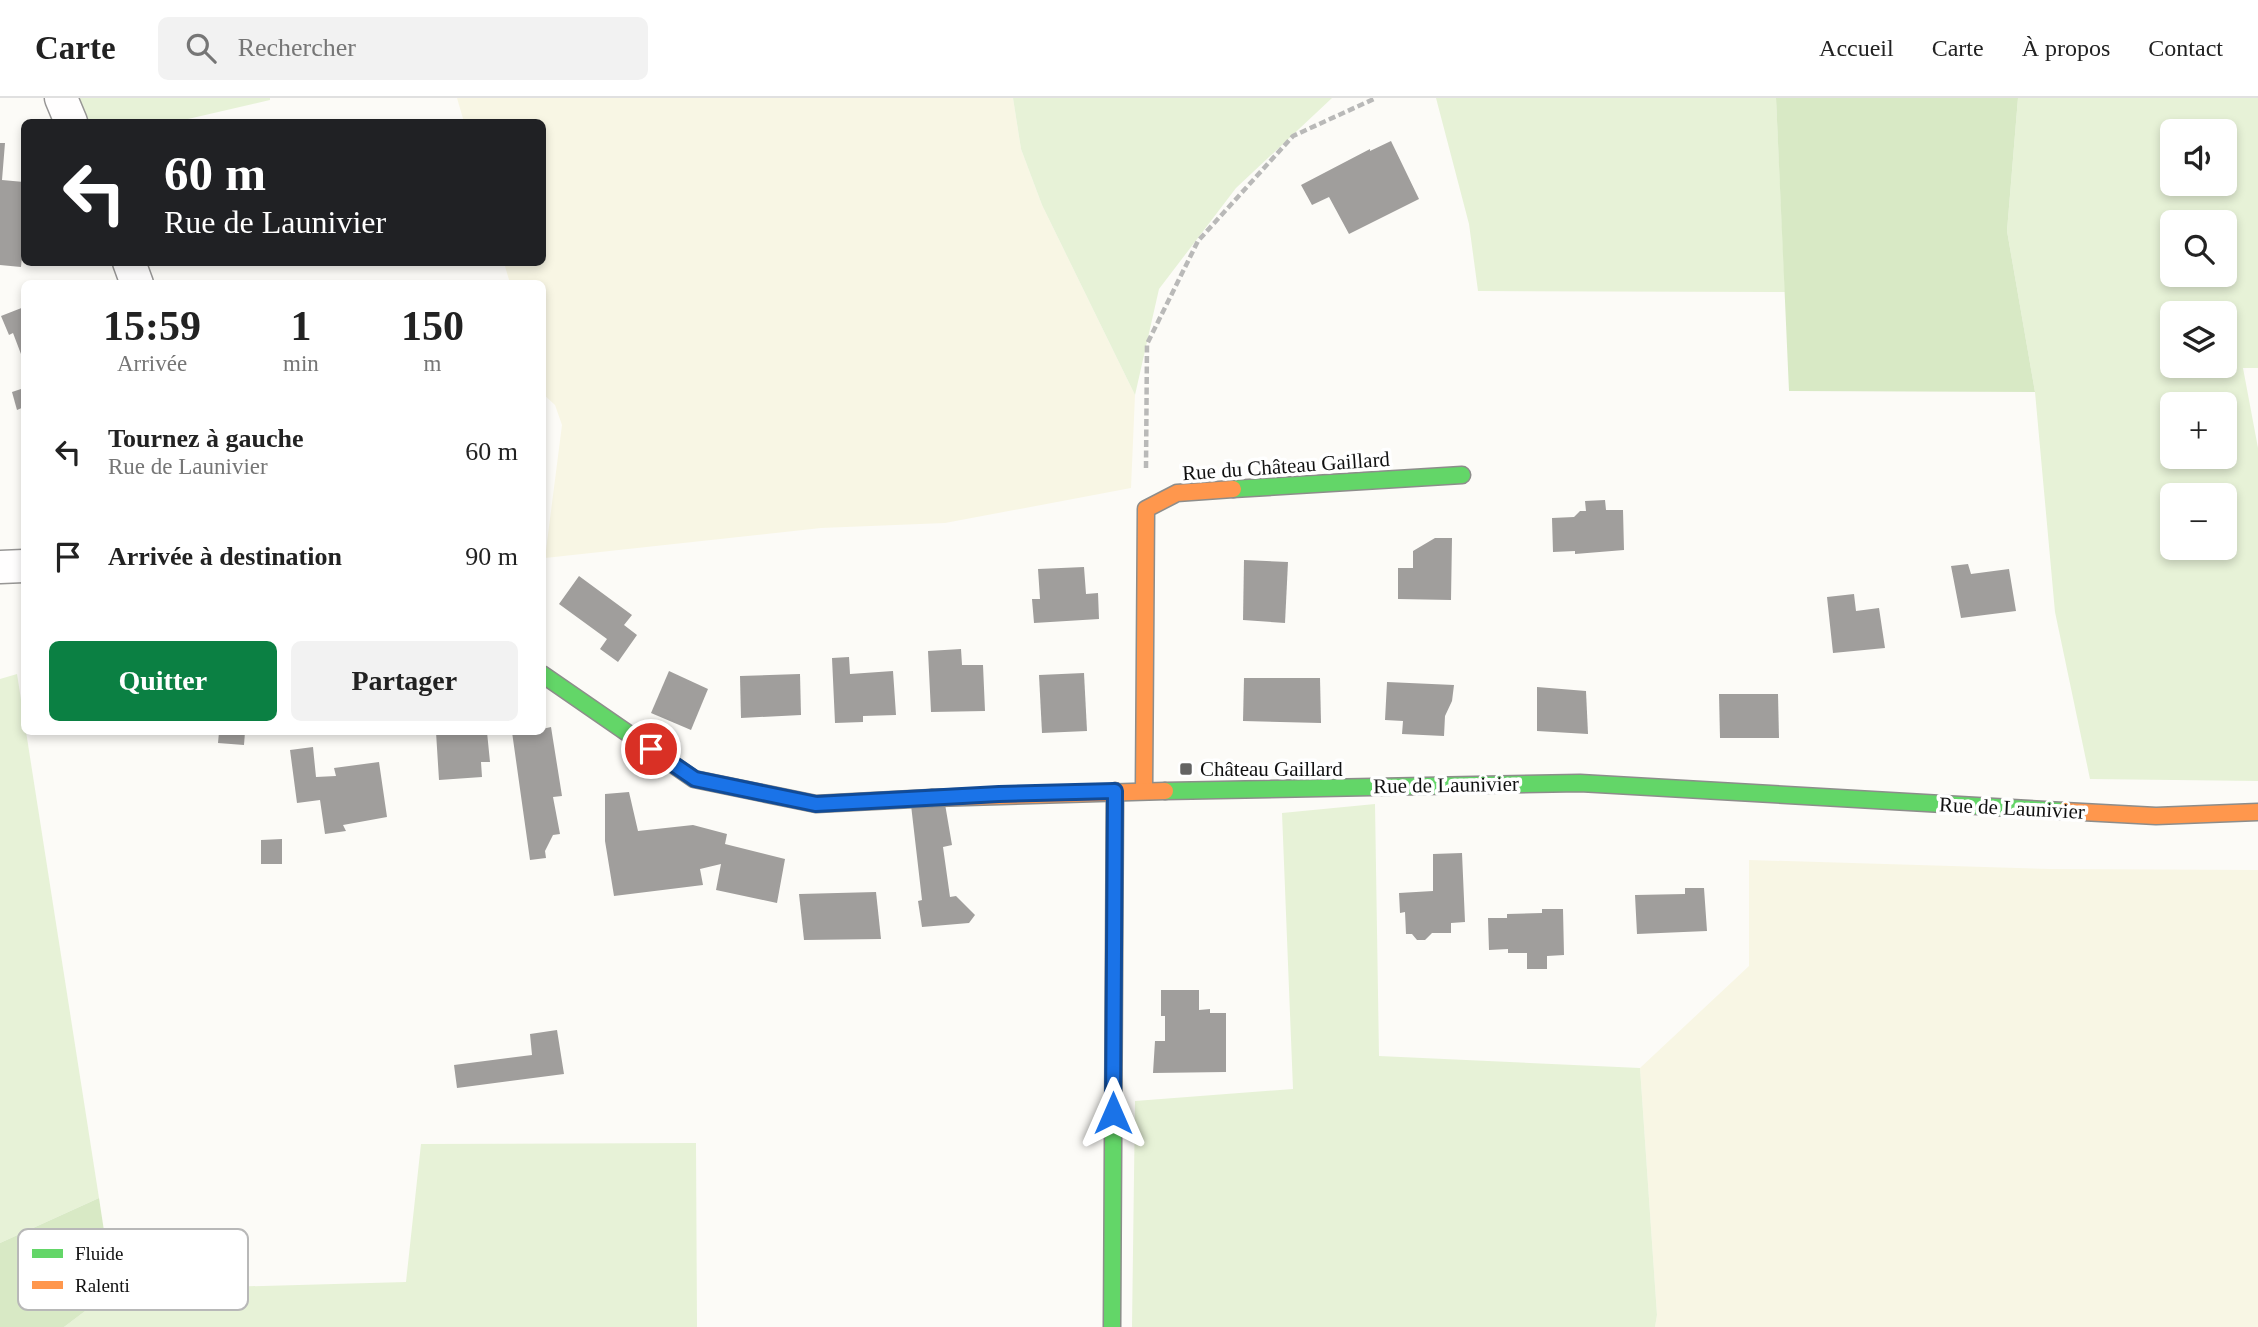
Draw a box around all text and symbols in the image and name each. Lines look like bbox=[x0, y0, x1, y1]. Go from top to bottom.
search box bbox=[158, 17, 648, 80]
icon: search bbox=[182, 29, 220, 67]
text: Carte bbox=[35, 30, 116, 66]
text: Rechercher bbox=[238, 33, 356, 62]
text: Accueil bbox=[1819, 35, 1894, 61]
text: Carte bbox=[1932, 35, 1984, 61]
text: À propos bbox=[2022, 35, 2110, 61]
text: Contact bbox=[2148, 35, 2223, 61]
map controls bbox=[2160, 119, 2237, 560]
button: sound bbox=[2160, 119, 2237, 196]
text: 60 m bbox=[164, 146, 266, 201]
icon: left bbox=[49, 147, 140, 238]
text: Rue de Launivier bbox=[164, 204, 386, 240]
button: search bbox=[2160, 210, 2237, 287]
button: layers bbox=[2160, 301, 2237, 378]
text: 15:59 bbox=[103, 303, 201, 349]
text: 1 bbox=[290, 303, 311, 349]
text: 150 bbox=[401, 303, 464, 349]
text: Arrivée bbox=[117, 351, 187, 376]
text: min bbox=[283, 351, 319, 376]
text: m bbox=[423, 351, 441, 376]
button: + bbox=[2160, 392, 2237, 469]
text: Tournez à gauche bbox=[108, 424, 304, 453]
icon: left bbox=[49, 433, 87, 471]
text: 60 m bbox=[465, 437, 518, 466]
street label: Rue du Château Gaillard bbox=[1181, 447, 1391, 485]
text: Rue de Launivier bbox=[108, 454, 268, 479]
button: − bbox=[2160, 483, 2237, 560]
icon: arrive bbox=[49, 538, 87, 576]
text: Arrivée à destination bbox=[108, 542, 342, 571]
text: 90 m bbox=[465, 542, 518, 571]
button: Quitter bbox=[49, 641, 277, 721]
button: Partager bbox=[291, 641, 518, 721]
pin bbox=[621, 719, 681, 779]
icon: arrive bbox=[632, 730, 670, 768]
place label: Château Gaillard bbox=[1200, 757, 1343, 781]
marker: Château Gaillard bbox=[1178, 761, 1194, 777]
street label: Rue de Launivier bbox=[1373, 772, 1519, 798]
street label: Rue de Launivier bbox=[1939, 792, 2085, 824]
position arrow bbox=[1076, 1076, 1150, 1150]
legend bbox=[18, 1229, 248, 1310]
text: Fluide bbox=[75, 1243, 124, 1264]
text: Ralenti bbox=[75, 1275, 130, 1296]

